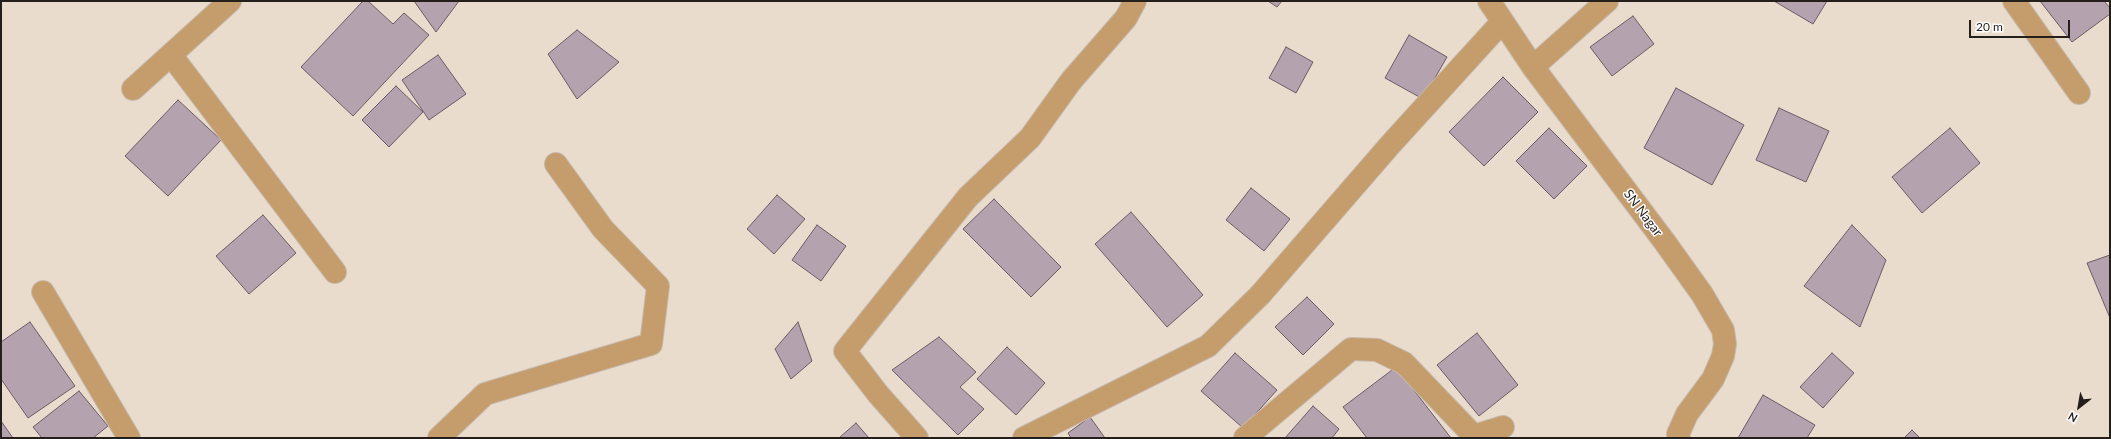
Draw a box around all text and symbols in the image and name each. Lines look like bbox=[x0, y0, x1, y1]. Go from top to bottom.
scale bar bbox=[1971, 12, 2072, 38]
text: 20 m bbox=[1976, 19, 2003, 34]
street label: SN Nagar bbox=[1620, 187, 1666, 239]
north arrow bbox=[2059, 387, 2099, 427]
text: N bbox=[2066, 410, 2080, 425]

